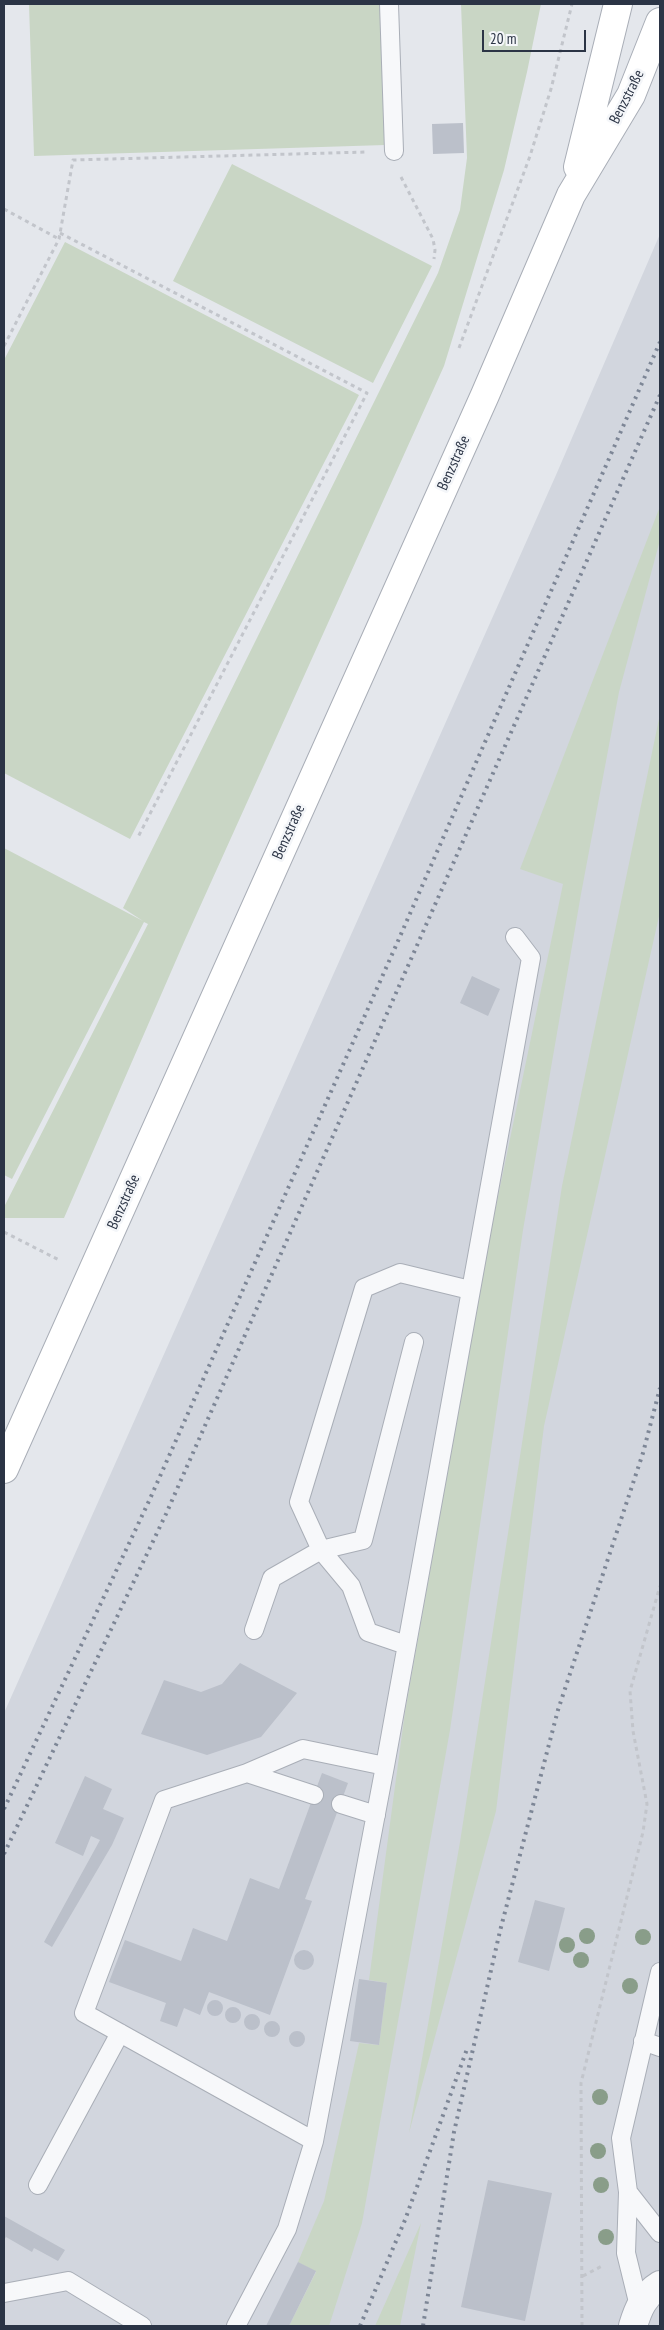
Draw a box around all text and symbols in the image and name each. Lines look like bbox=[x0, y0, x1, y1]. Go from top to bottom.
scale bar bbox=[484, 20, 588, 52]
text: 20 m bbox=[490, 29, 516, 48]
street label: Benzstraße bbox=[606, 67, 648, 127]
street label: Benzstraße bbox=[434, 433, 474, 493]
street label: Benzstraße bbox=[269, 802, 309, 862]
street label: Benzstraße bbox=[104, 1172, 144, 1232]

